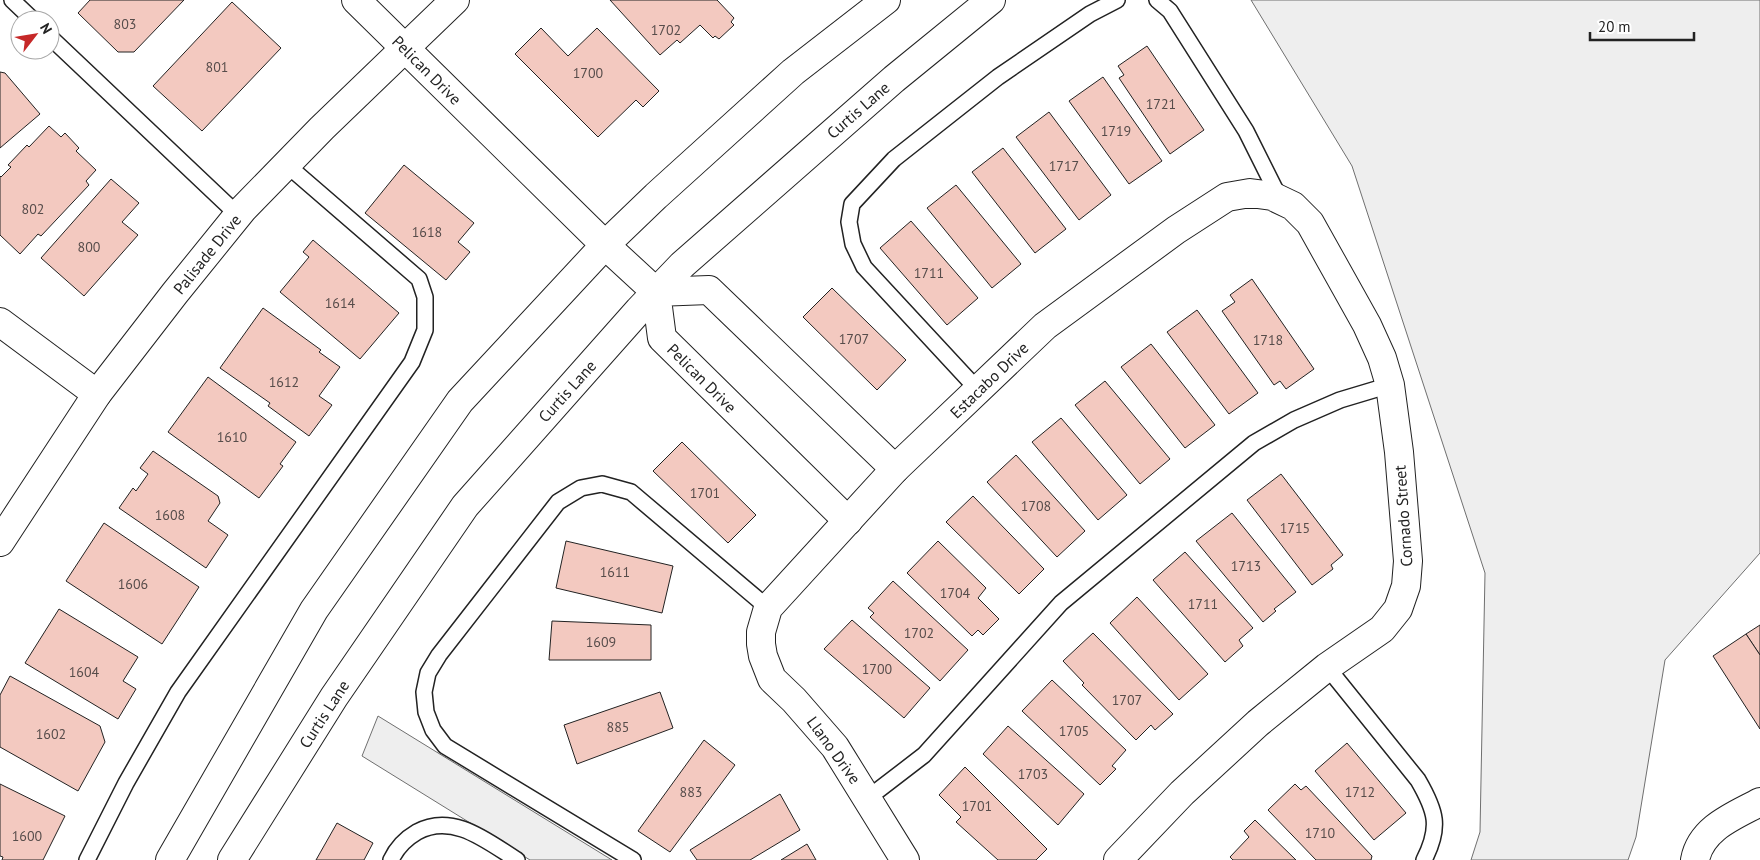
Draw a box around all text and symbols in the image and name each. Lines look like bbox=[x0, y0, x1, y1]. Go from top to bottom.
north arrow bbox=[10, 10, 60, 60]
scale bar bbox=[1590, 10, 1694, 42]
house number: 803 bbox=[114, 15, 136, 33]
text: 20 m bbox=[1598, 17, 1631, 36]
text: N bbox=[36, 20, 56, 37]
house number: 1702 bbox=[651, 21, 681, 39]
street label: Pelican Drive bbox=[388, 31, 466, 109]
house number: 801 bbox=[206, 58, 228, 76]
house number: 1700 bbox=[573, 64, 604, 82]
street label: Curtis Lane bbox=[822, 77, 894, 143]
house number: 1721 bbox=[1146, 95, 1176, 113]
house number: 1719 bbox=[1101, 122, 1131, 140]
house number: 1717 bbox=[1049, 157, 1079, 175]
house number: 802 bbox=[22, 200, 44, 218]
street label: Palisade Drive bbox=[169, 210, 245, 298]
house number: 1618 bbox=[412, 223, 442, 241]
house number: 800 bbox=[78, 238, 101, 256]
house number: 1711 bbox=[914, 264, 944, 282]
house number: 1614 bbox=[325, 294, 356, 312]
house number: 1707 bbox=[839, 330, 869, 348]
house number: 1718 bbox=[1253, 331, 1283, 349]
street label: Estacabo Drive bbox=[946, 338, 1032, 422]
street label: Pelican Drive bbox=[663, 339, 741, 417]
street label: Curtis Lane bbox=[534, 356, 600, 426]
house number: 1612 bbox=[269, 373, 299, 391]
house number: 1610 bbox=[217, 428, 248, 446]
street label: Cornado Street bbox=[1389, 464, 1417, 567]
house number: 1701 bbox=[690, 484, 720, 502]
house number: 1708 bbox=[1021, 497, 1051, 515]
house number: 1608 bbox=[155, 506, 185, 524]
house number: 1715 bbox=[1280, 519, 1310, 537]
house number: 1713 bbox=[1231, 557, 1261, 575]
house number: 1611 bbox=[600, 563, 630, 581]
house number: 1606 bbox=[118, 575, 148, 593]
house number: 1704 bbox=[940, 584, 971, 602]
house number: 1711 bbox=[1188, 595, 1218, 613]
house number: 1702 bbox=[904, 624, 934, 642]
house number: 1609 bbox=[586, 633, 616, 651]
house number: 1700 bbox=[862, 660, 893, 678]
house number: 1604 bbox=[69, 663, 100, 681]
street label: Curtis Lane bbox=[295, 676, 353, 752]
house number: 1707 bbox=[1112, 691, 1142, 709]
street label: Llano Drive bbox=[803, 712, 865, 788]
house number: 885 bbox=[607, 718, 629, 736]
house number: 1705 bbox=[1059, 722, 1089, 740]
house number: 1602 bbox=[36, 725, 66, 743]
house number: 1703 bbox=[1018, 765, 1048, 783]
house number: 883 bbox=[680, 783, 702, 801]
house number: 1712 bbox=[1345, 783, 1375, 801]
house number: 1701 bbox=[962, 797, 992, 815]
house number: 1710 bbox=[1305, 824, 1336, 842]
house number: 1600 bbox=[12, 827, 43, 845]

